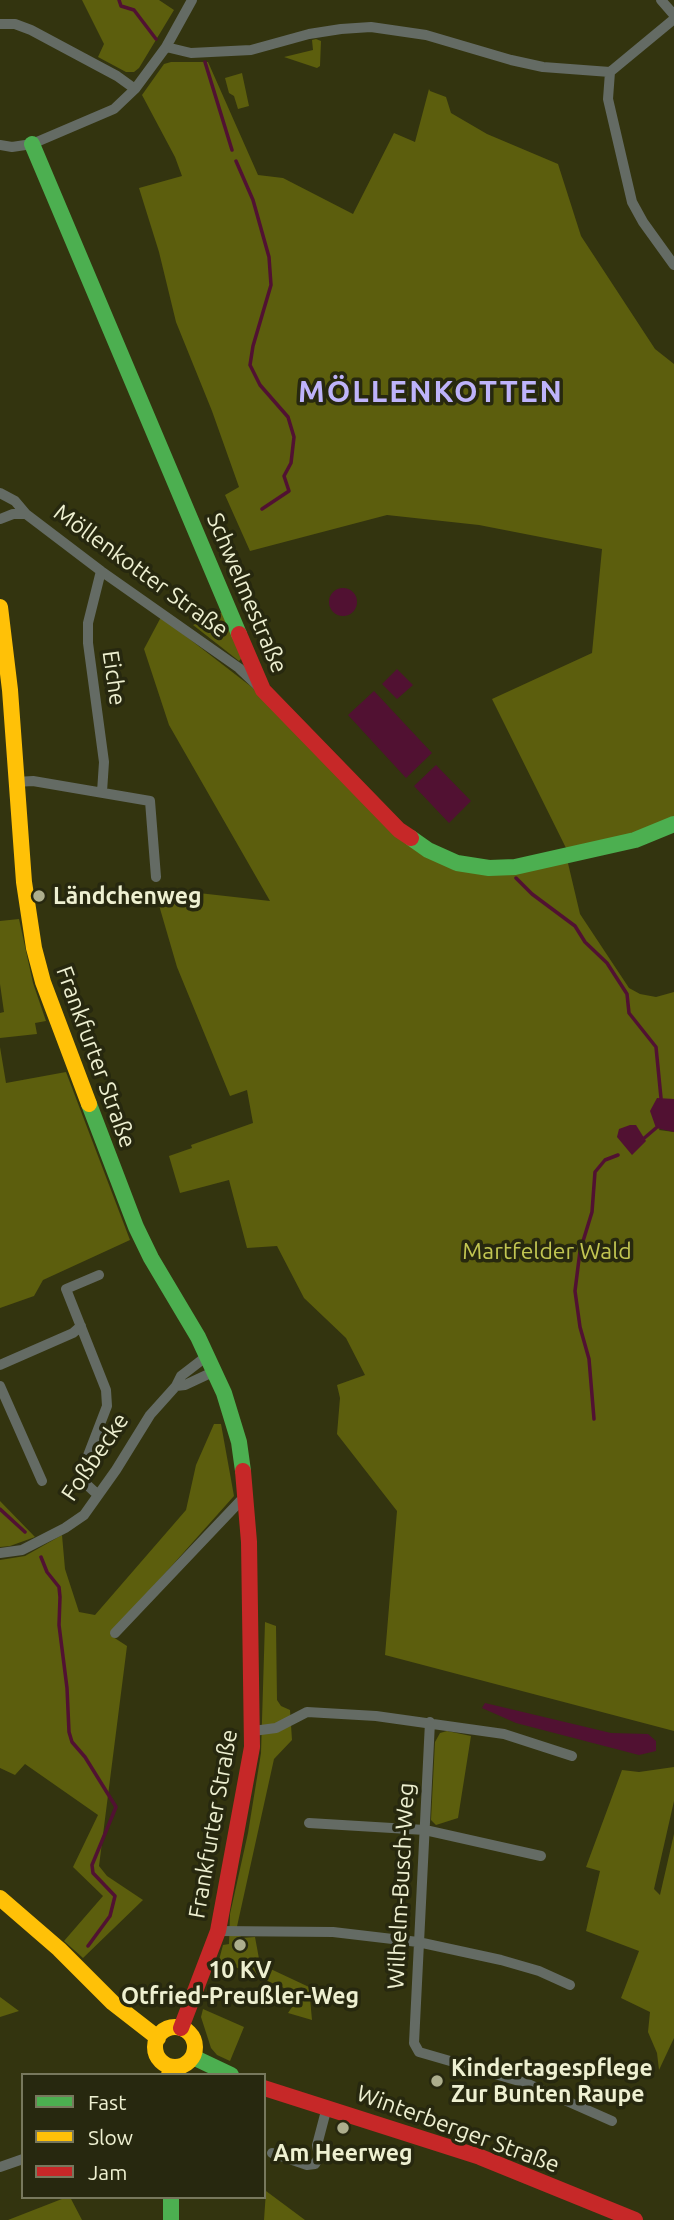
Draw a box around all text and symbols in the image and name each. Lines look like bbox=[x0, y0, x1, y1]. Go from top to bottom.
district label: MÖLLENKOTTEN bbox=[299, 374, 563, 410]
street label: Möllenkotter Straße bbox=[48, 498, 234, 644]
street label: Schwelmestraße bbox=[201, 509, 293, 677]
street label: Eiche bbox=[97, 649, 131, 707]
place label: Ländchenweg bbox=[53, 882, 201, 910]
marker: Ländchenweg bbox=[31, 888, 47, 904]
street label: Frankfurter Straße bbox=[50, 962, 142, 1152]
park label: Martfelder Wald bbox=[462, 1237, 632, 1265]
street label: Foßbecke bbox=[56, 1408, 134, 1506]
street label: Frankfurter Straße bbox=[183, 1727, 243, 1921]
street label: Wilhelm-Busch-Weg bbox=[382, 1782, 420, 1990]
marker: 10 KV Otfried-Preußler-Weg bbox=[232, 1937, 248, 1953]
place label: 10 KV Otfried-Preußler-Weg bbox=[121, 1956, 359, 2010]
place label: Kindertagespflege Zur Bunten Raupe bbox=[451, 2054, 653, 2108]
legend bbox=[21, 2073, 266, 2199]
marker: Kindertagespflege Zur Bunten Raupe bbox=[429, 2073, 445, 2089]
street label: Winterberger Straße bbox=[353, 2079, 563, 2179]
text: Fast bbox=[88, 2090, 126, 2114]
marker: Am Heerweg bbox=[335, 2120, 351, 2136]
text: Slow bbox=[88, 2125, 133, 2149]
place label: Am Heerweg bbox=[273, 2139, 413, 2167]
text: Jam bbox=[88, 2160, 127, 2184]

